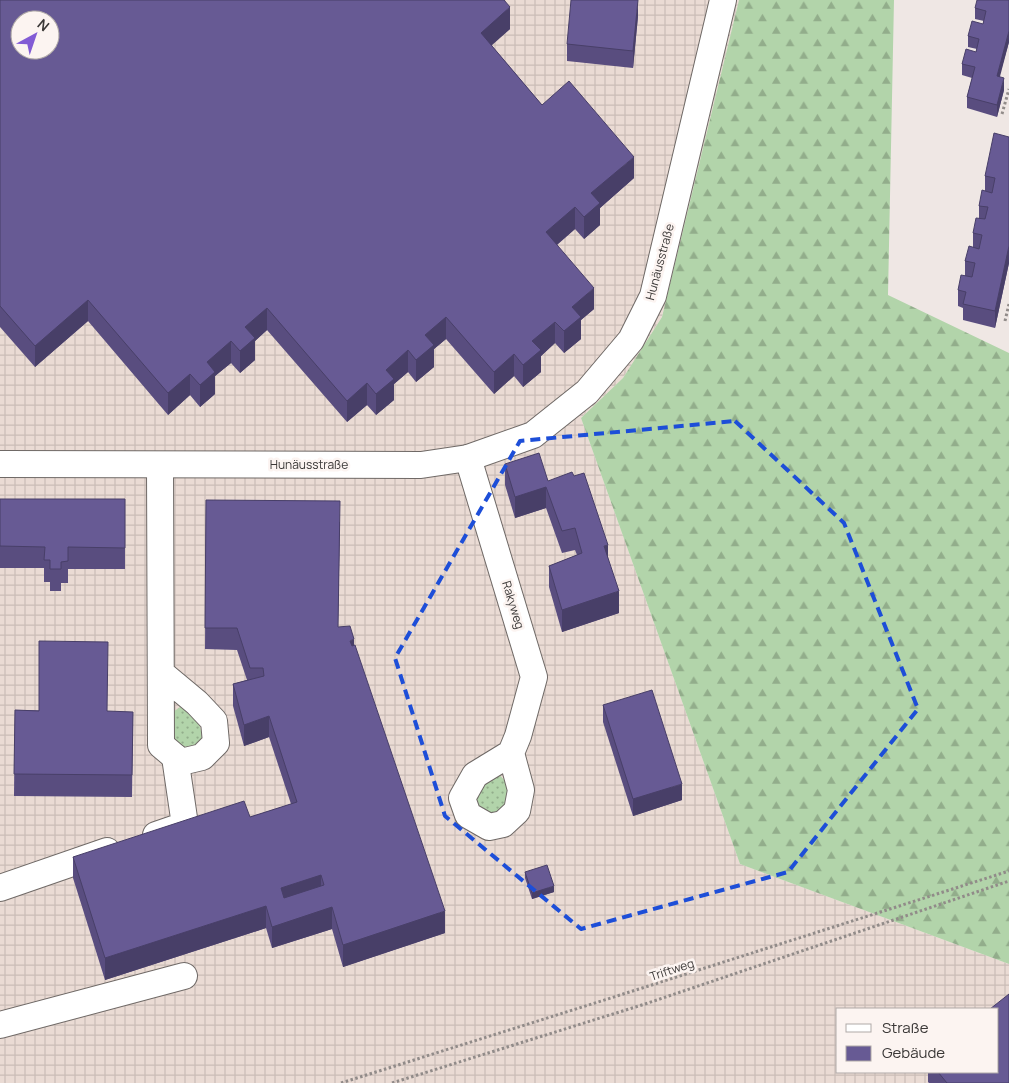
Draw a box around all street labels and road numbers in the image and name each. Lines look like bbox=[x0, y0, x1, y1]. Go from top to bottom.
street label: Hunäusstraße bbox=[641, 222, 678, 302]
street label: Hunäusstraße bbox=[270, 456, 348, 473]
street label: Rakyweg bbox=[498, 579, 529, 631]
street label: Triftweg bbox=[647, 954, 696, 985]

